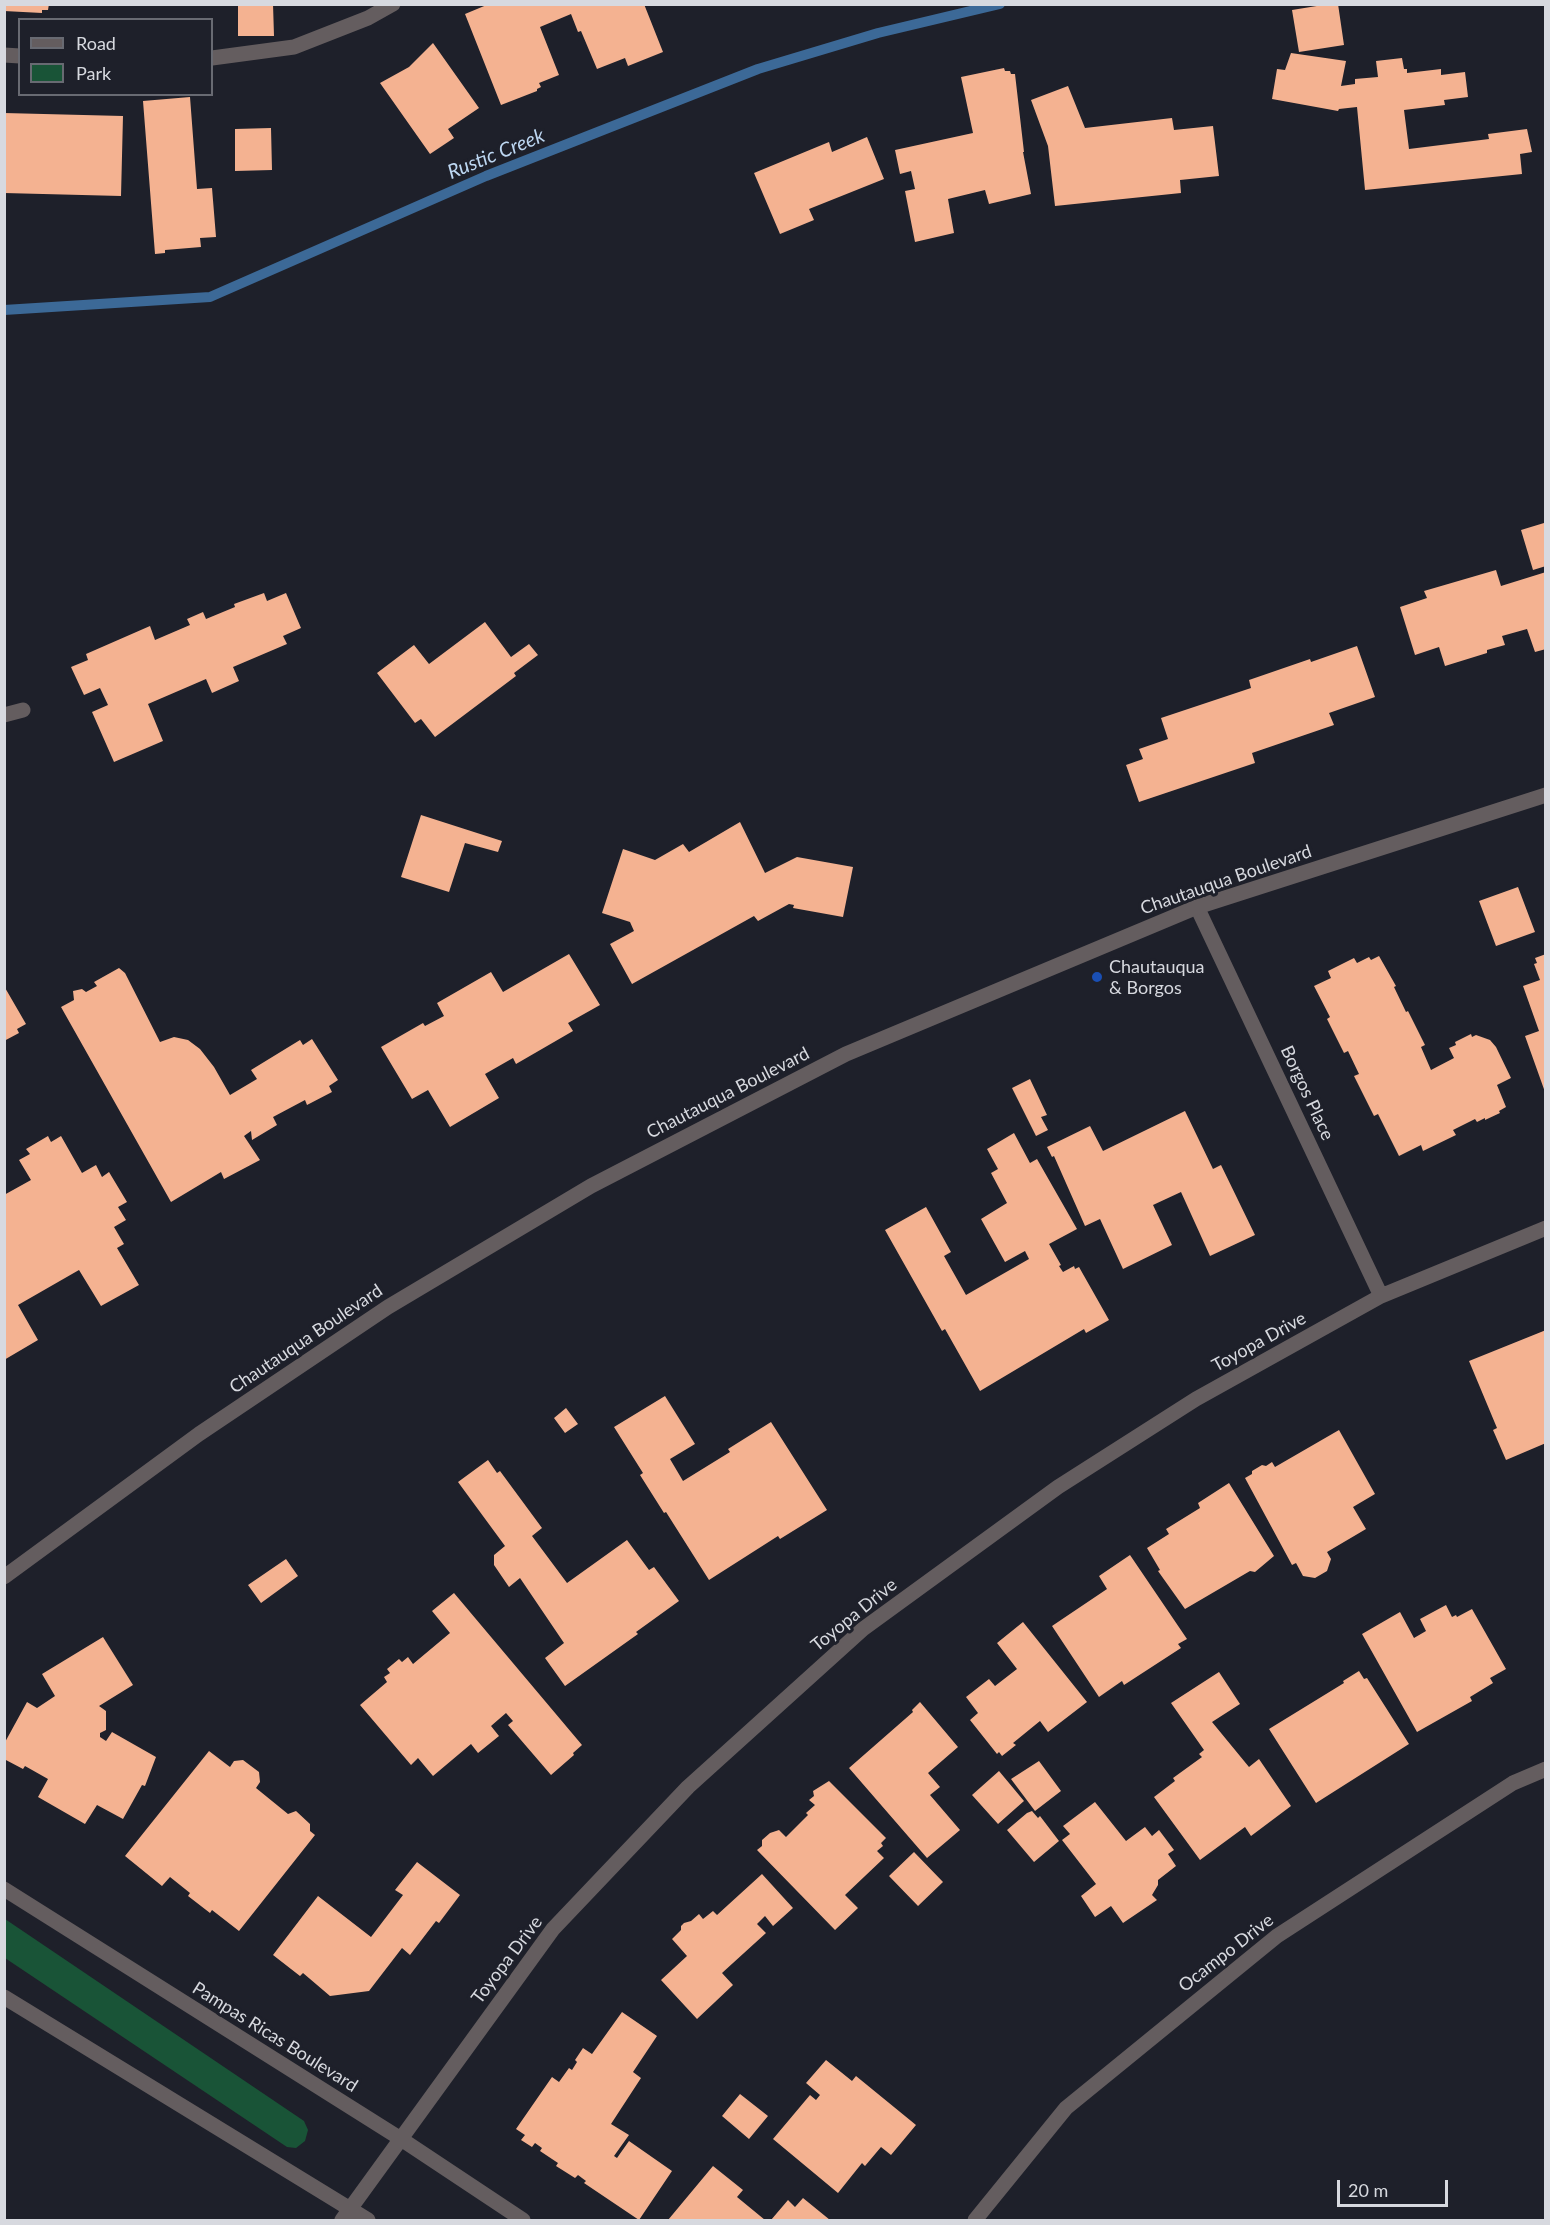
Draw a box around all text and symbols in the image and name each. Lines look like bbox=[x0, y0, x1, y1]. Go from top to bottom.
legend bbox=[18, 18, 213, 96]
text: Road bbox=[76, 32, 116, 54]
text: Park bbox=[76, 62, 111, 84]
water label: Rustic Creek bbox=[444, 124, 548, 184]
street label: Chautauqua Boulevard bbox=[1137, 841, 1315, 919]
place label: Chautauqua & Borgos bbox=[1109, 956, 1205, 998]
marker: Chautauqua & Borgos bbox=[1090, 970, 1104, 984]
street label: Borgos Place bbox=[1276, 1042, 1338, 1144]
street label: Chautauqua Boulevard bbox=[643, 1043, 813, 1143]
street label: Chautauqua Boulevard bbox=[225, 1280, 387, 1398]
street label: Toyopa Drive bbox=[1208, 1307, 1310, 1377]
street label: Toyopa Drive bbox=[807, 1574, 901, 1656]
street label: Ocampo Drive bbox=[1174, 1909, 1278, 1997]
street label: Toyopa Drive bbox=[467, 1912, 547, 2008]
street label: Pampas Ricas Boulevard bbox=[188, 1977, 362, 2097]
scale bar bbox=[1340, 2168, 1451, 2206]
text: 20 m bbox=[1348, 2179, 1388, 2201]

